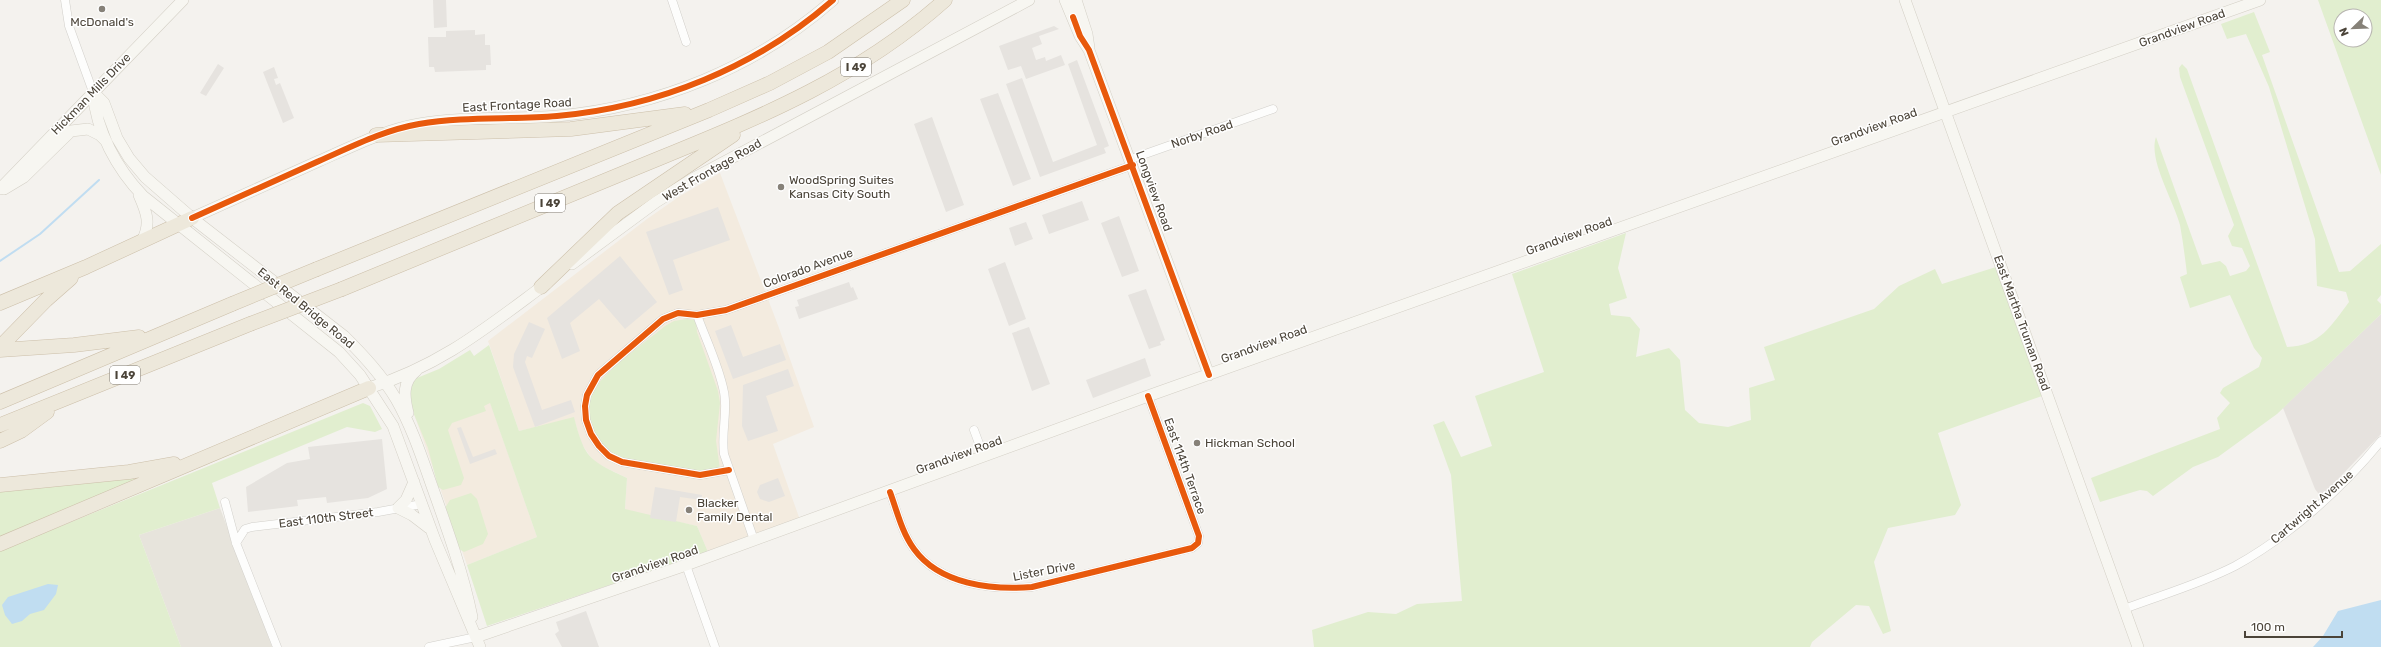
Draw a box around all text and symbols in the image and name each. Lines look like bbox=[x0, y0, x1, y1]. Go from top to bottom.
marker: McDonald's bbox=[97, 4, 107, 14]
street label: Grandview Road bbox=[2137, 6, 2227, 50]
north arrow bbox=[2333, 8, 2373, 48]
place label: McDonald's bbox=[70, 15, 134, 29]
text: N bbox=[2337, 25, 2352, 38]
street label: Hickman Mills Drive bbox=[48, 50, 134, 138]
road number: I 49 bbox=[841, 58, 871, 76]
street label: East Frontage Road bbox=[462, 95, 572, 115]
street label: Grandview Road bbox=[1829, 105, 1919, 149]
street label: Norby Road bbox=[1169, 117, 1235, 151]
street label: West Frontage Road bbox=[660, 136, 764, 204]
street label: Longview Road bbox=[1133, 149, 1175, 233]
place label: WoodSpring Suites Kansas City South bbox=[789, 173, 894, 201]
marker: WoodSpring Suites Kansas City South bbox=[776, 182, 786, 192]
road number: I 49 bbox=[535, 194, 565, 212]
street label: Grandview Road bbox=[1524, 214, 1614, 258]
street label: Colorado Avenue bbox=[761, 245, 855, 291]
street label: East Martha Truman Road bbox=[1991, 253, 2053, 393]
street label: East Red Bridge Road bbox=[255, 265, 357, 351]
street label: Grandview Road bbox=[1219, 322, 1309, 366]
road number: I 49 bbox=[110, 366, 140, 384]
street label: East 114th Terrace bbox=[1161, 416, 1209, 516]
street label: Grandview Road bbox=[914, 433, 1004, 477]
place label: Hickman School bbox=[1205, 436, 1295, 450]
marker: Hickman School bbox=[1192, 438, 1202, 448]
street label: Cartwright Avenue bbox=[2268, 467, 2356, 547]
place label: Blacker Family Dental bbox=[697, 496, 773, 524]
street label: East 110th Street bbox=[278, 505, 374, 531]
marker: Blacker Family Dental bbox=[684, 505, 694, 515]
street label: Grandview Road bbox=[610, 543, 700, 585]
street label: Lister Drive bbox=[1012, 558, 1077, 584]
scale bar bbox=[2245, 613, 2342, 639]
text: 100 m bbox=[2251, 620, 2285, 634]

